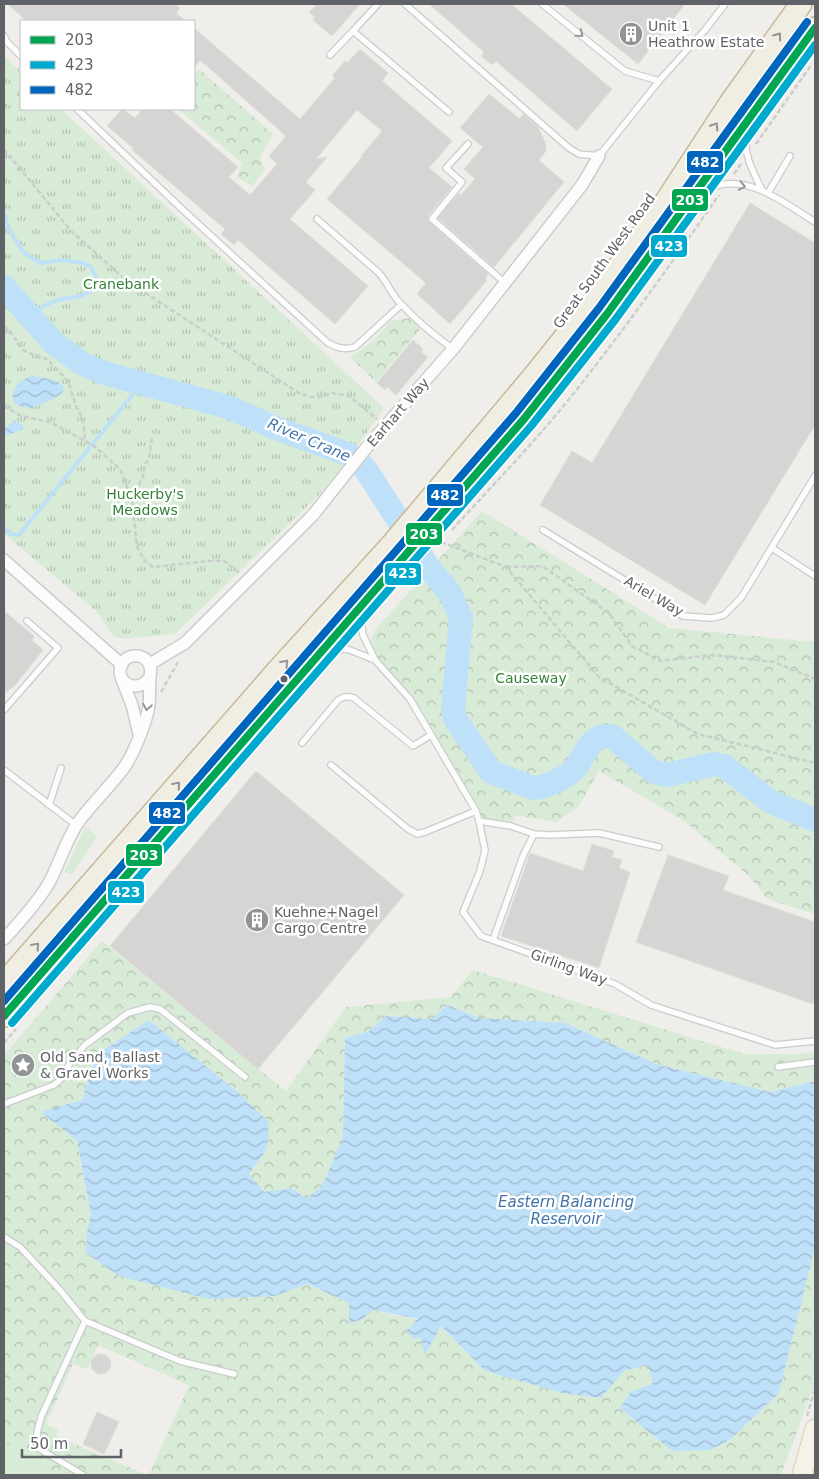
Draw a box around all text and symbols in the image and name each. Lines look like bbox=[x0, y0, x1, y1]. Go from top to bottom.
place label: Unit 1 Heathrow Estate bbox=[648, 18, 764, 50]
legend bbox=[20, 20, 195, 110]
building icon: Unit 1 Heathrow Estate bbox=[618, 21, 644, 47]
one-way arrow bbox=[574, 29, 583, 37]
text: 203 bbox=[65, 31, 94, 49]
one-way arrow bbox=[772, 32, 781, 42]
text: 423 bbox=[65, 56, 94, 74]
text: 482 bbox=[65, 81, 94, 99]
one-way arrow bbox=[709, 123, 718, 132]
line badge: 482 bbox=[686, 150, 724, 174]
text: 482 bbox=[690, 154, 720, 170]
one-way arrow bbox=[738, 180, 747, 190]
line badge: 203 bbox=[671, 188, 709, 212]
street label: Great South West Road bbox=[550, 191, 658, 331]
text: 203 bbox=[675, 192, 705, 208]
line badge: 423 bbox=[650, 234, 688, 258]
text: 423 bbox=[654, 238, 684, 254]
park label: Cranebank bbox=[83, 276, 160, 292]
street label: Earhart Way bbox=[364, 374, 432, 450]
water label: River Crane bbox=[265, 414, 353, 466]
line badge: 482 bbox=[426, 483, 464, 507]
park label: Huckerby's Meadows bbox=[106, 486, 184, 518]
text: 482 bbox=[430, 487, 460, 503]
line badge: 203 bbox=[405, 522, 443, 546]
text: 203 bbox=[409, 526, 439, 542]
line badge: 423 bbox=[384, 562, 422, 586]
text: 423 bbox=[388, 565, 418, 581]
street label: Ariel Way bbox=[621, 573, 687, 619]
one-way arrow bbox=[279, 659, 288, 668]
park label: Causeway bbox=[495, 670, 567, 686]
unlabelled marker bbox=[279, 674, 289, 684]
one-way arrow bbox=[143, 702, 153, 711]
one-way arrow bbox=[172, 781, 181, 790]
line badge: 482 bbox=[148, 801, 186, 825]
text: 482 bbox=[152, 805, 182, 821]
line badge: 203 bbox=[125, 843, 163, 867]
text: 203 bbox=[129, 847, 159, 863]
line badge: 423 bbox=[107, 880, 145, 904]
text: 423 bbox=[111, 884, 141, 900]
place label: Kuehne+Nagel Cargo Centre bbox=[274, 904, 379, 936]
building icon: Kuehne+Nagel Cargo Centre bbox=[244, 907, 270, 933]
one-way arrow bbox=[30, 943, 39, 952]
street label: Girling Way bbox=[529, 946, 609, 988]
place label: Old Sand, Ballast & Gravel Works bbox=[40, 1049, 160, 1081]
place icon: Old Sand, Ballast & Gravel Works bbox=[10, 1052, 36, 1078]
water label: Eastern Balancing Reservoir bbox=[498, 1193, 634, 1228]
scale bar bbox=[22, 1426, 121, 1458]
text: 50 m bbox=[30, 1435, 68, 1453]

